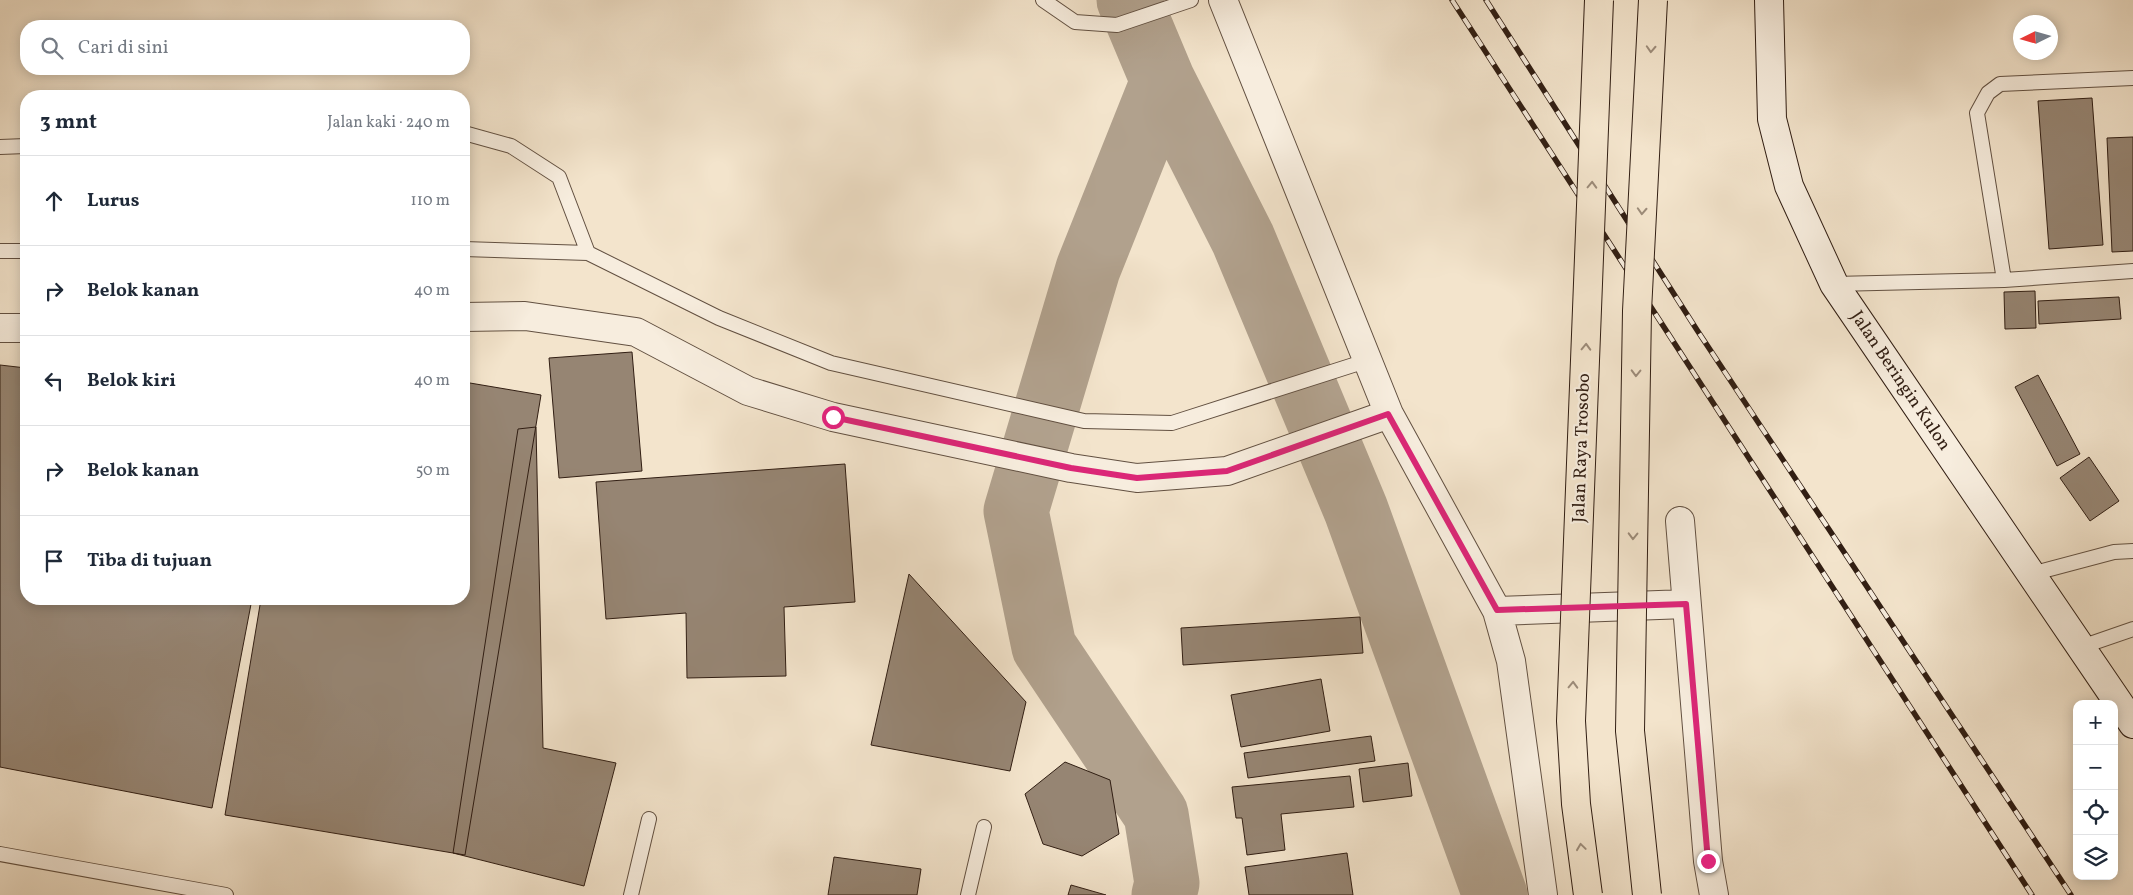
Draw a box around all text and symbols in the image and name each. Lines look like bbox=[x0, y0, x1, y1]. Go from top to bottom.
north arrow bbox=[2013, 15, 2058, 60]
search box bbox=[20, 20, 470, 75]
icon: search bbox=[38, 34, 66, 62]
text: Cari di sini bbox=[78, 35, 169, 61]
one-way arrow bbox=[1645, 45, 1656, 53]
text: 3 mnt bbox=[40, 108, 97, 137]
text: Jalan kaki · 240 m bbox=[327, 112, 450, 134]
one-way arrow bbox=[1586, 181, 1597, 189]
icon: ahead bbox=[40, 187, 68, 215]
text: Lurus bbox=[87, 188, 139, 214]
text: 110 m bbox=[411, 190, 450, 212]
one-way arrow bbox=[1637, 207, 1648, 215]
icon: right bbox=[40, 277, 68, 305]
text: Belok kanan bbox=[87, 278, 199, 304]
text: 40 m bbox=[414, 280, 450, 302]
street label: Jalan Beringin Kulon bbox=[1844, 306, 1956, 456]
one-way arrow bbox=[1580, 343, 1591, 351]
icon: left bbox=[40, 367, 68, 395]
text: Belok kiri bbox=[87, 368, 176, 394]
text: 40 m bbox=[414, 370, 450, 392]
one-way arrow bbox=[1631, 370, 1641, 378]
street label: Jalan Raya Trosobo bbox=[1567, 373, 1597, 523]
route start bbox=[822, 406, 845, 429]
icon: right bbox=[40, 457, 68, 485]
text: Belok kanan bbox=[87, 458, 199, 484]
text: 50 m bbox=[416, 460, 450, 482]
one-way arrow bbox=[1628, 532, 1639, 540]
icon: arrive bbox=[40, 547, 68, 575]
text: Tiba di tujuan bbox=[87, 548, 212, 574]
one-way arrow bbox=[1567, 680, 1578, 688]
map controls bbox=[2073, 700, 2118, 880]
button: + bbox=[2073, 700, 2118, 745]
button: − bbox=[2073, 745, 2118, 790]
button: locate bbox=[2073, 790, 2118, 835]
button: layers bbox=[2073, 835, 2118, 880]
one-way arrow bbox=[1577, 842, 1587, 851]
route end bbox=[1697, 850, 1720, 873]

